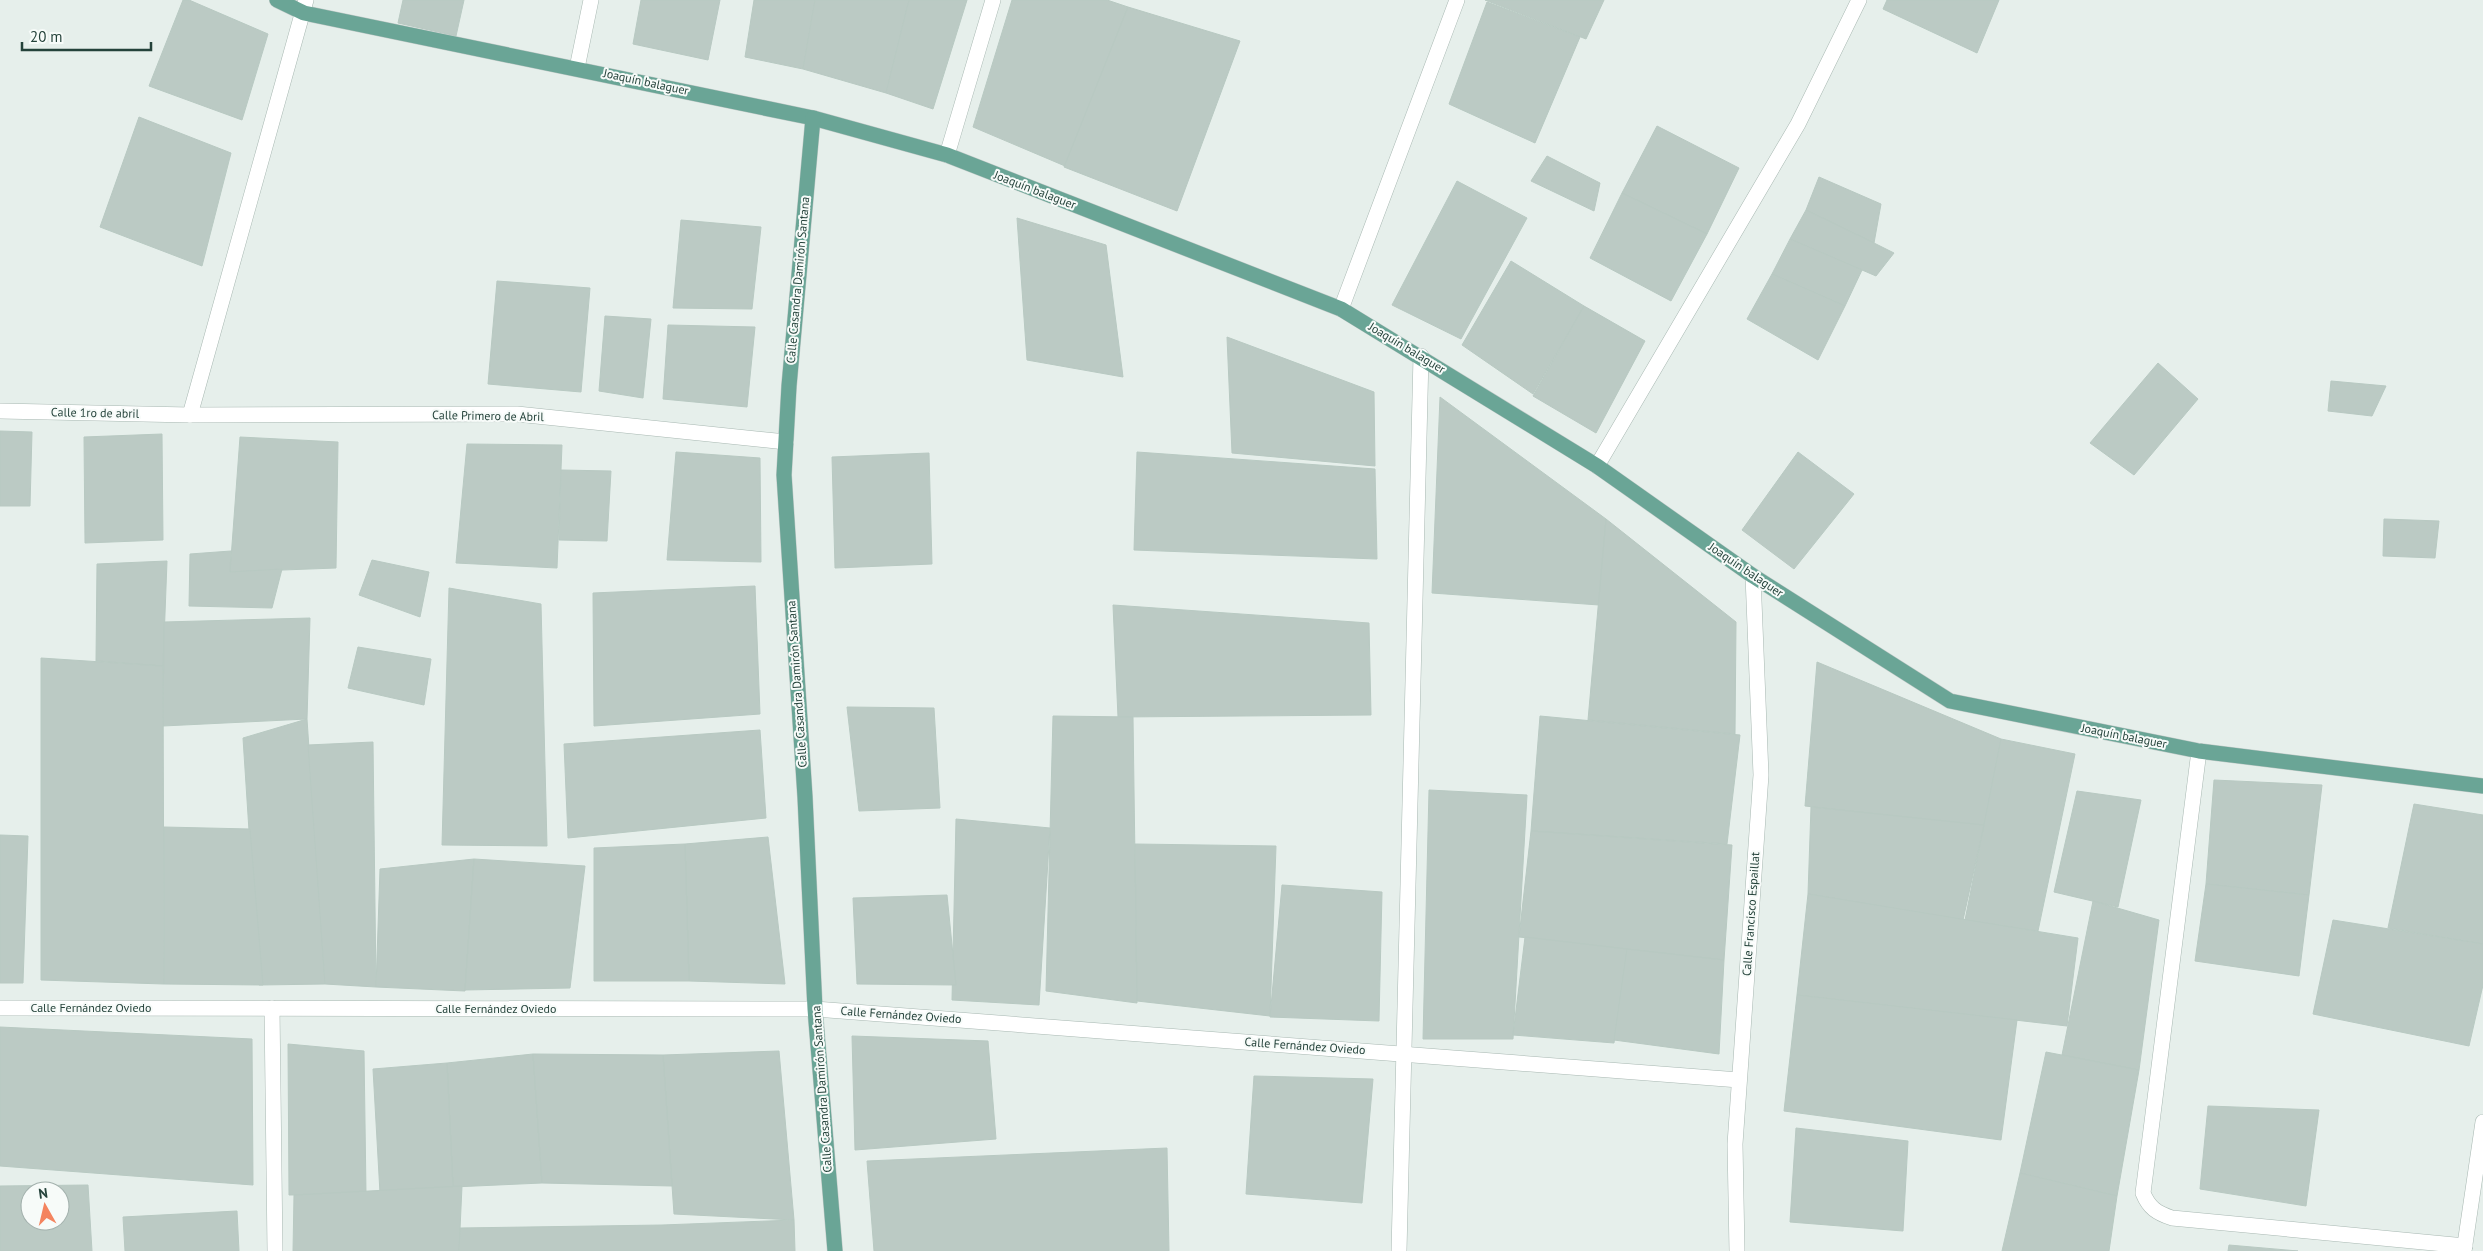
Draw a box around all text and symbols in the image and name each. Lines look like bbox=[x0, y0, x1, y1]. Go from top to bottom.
scale bar bbox=[22, 20, 151, 52]
text: 20 m bbox=[30, 27, 63, 46]
street label: Joaquín balaguer bbox=[601, 65, 690, 98]
street label: Joaquín balaguer bbox=[991, 167, 1078, 212]
street label: Calle Casandra Damirón Santana bbox=[783, 196, 812, 364]
street label: Joaquín balaguer bbox=[1365, 318, 1448, 376]
street label: Calle 1ro de abril bbox=[51, 404, 140, 421]
street label: Calle Primero de Abril bbox=[432, 407, 544, 424]
street label: Joaquín balaguer bbox=[1705, 539, 1786, 600]
street label: Calle Casandra Damirón Santana bbox=[783, 600, 810, 768]
street label: Joaquín balaguer bbox=[2079, 720, 2168, 751]
street label: Calle Francisco Espaillat bbox=[1739, 851, 1762, 977]
street label: Calle Fernández Oviedo bbox=[31, 1000, 152, 1015]
street label: Calle Fernández Oviedo bbox=[436, 1001, 557, 1016]
street label: Calle Fernández Oviedo bbox=[840, 1003, 962, 1026]
street label: Calle Casandra Damirón Santana bbox=[808, 1005, 835, 1173]
street label: Calle Fernández Oviedo bbox=[1244, 1034, 1366, 1057]
north arrow bbox=[20, 1181, 70, 1231]
text: N bbox=[37, 1184, 49, 1203]

